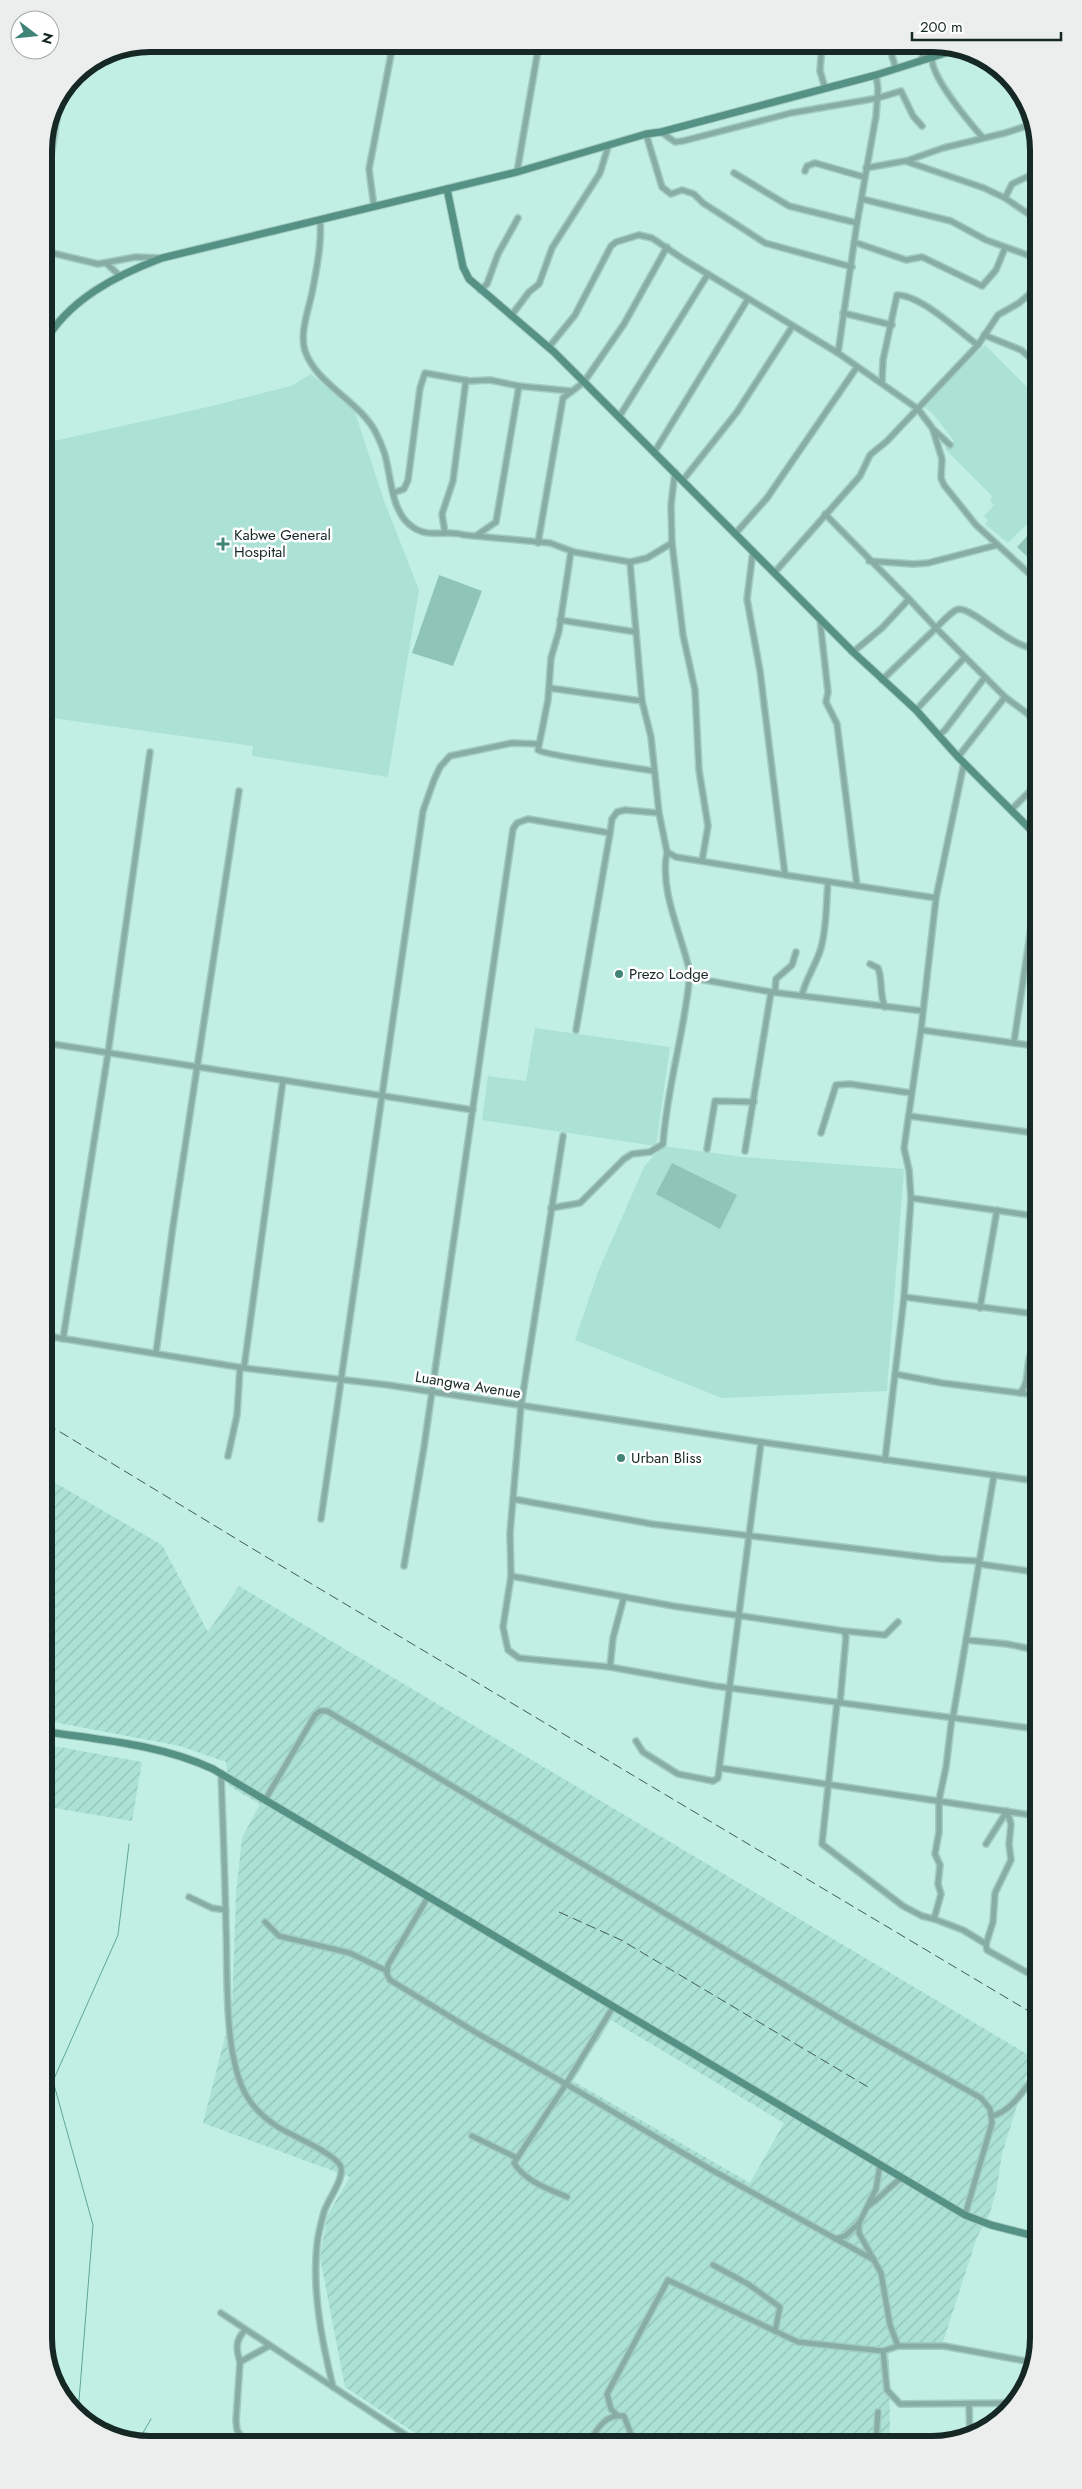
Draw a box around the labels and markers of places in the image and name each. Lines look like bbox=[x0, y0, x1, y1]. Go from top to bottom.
place label: Kabwe General Hospital bbox=[234, 524, 331, 563]
marker: Kabwe General Hospital bbox=[216, 537, 230, 551]
place label: Prezo Lodge bbox=[629, 963, 709, 985]
marker: Prezo Lodge bbox=[613, 968, 625, 980]
place label: Urban Bliss bbox=[631, 1447, 702, 1469]
marker: Urban Bliss bbox=[615, 1452, 627, 1464]

